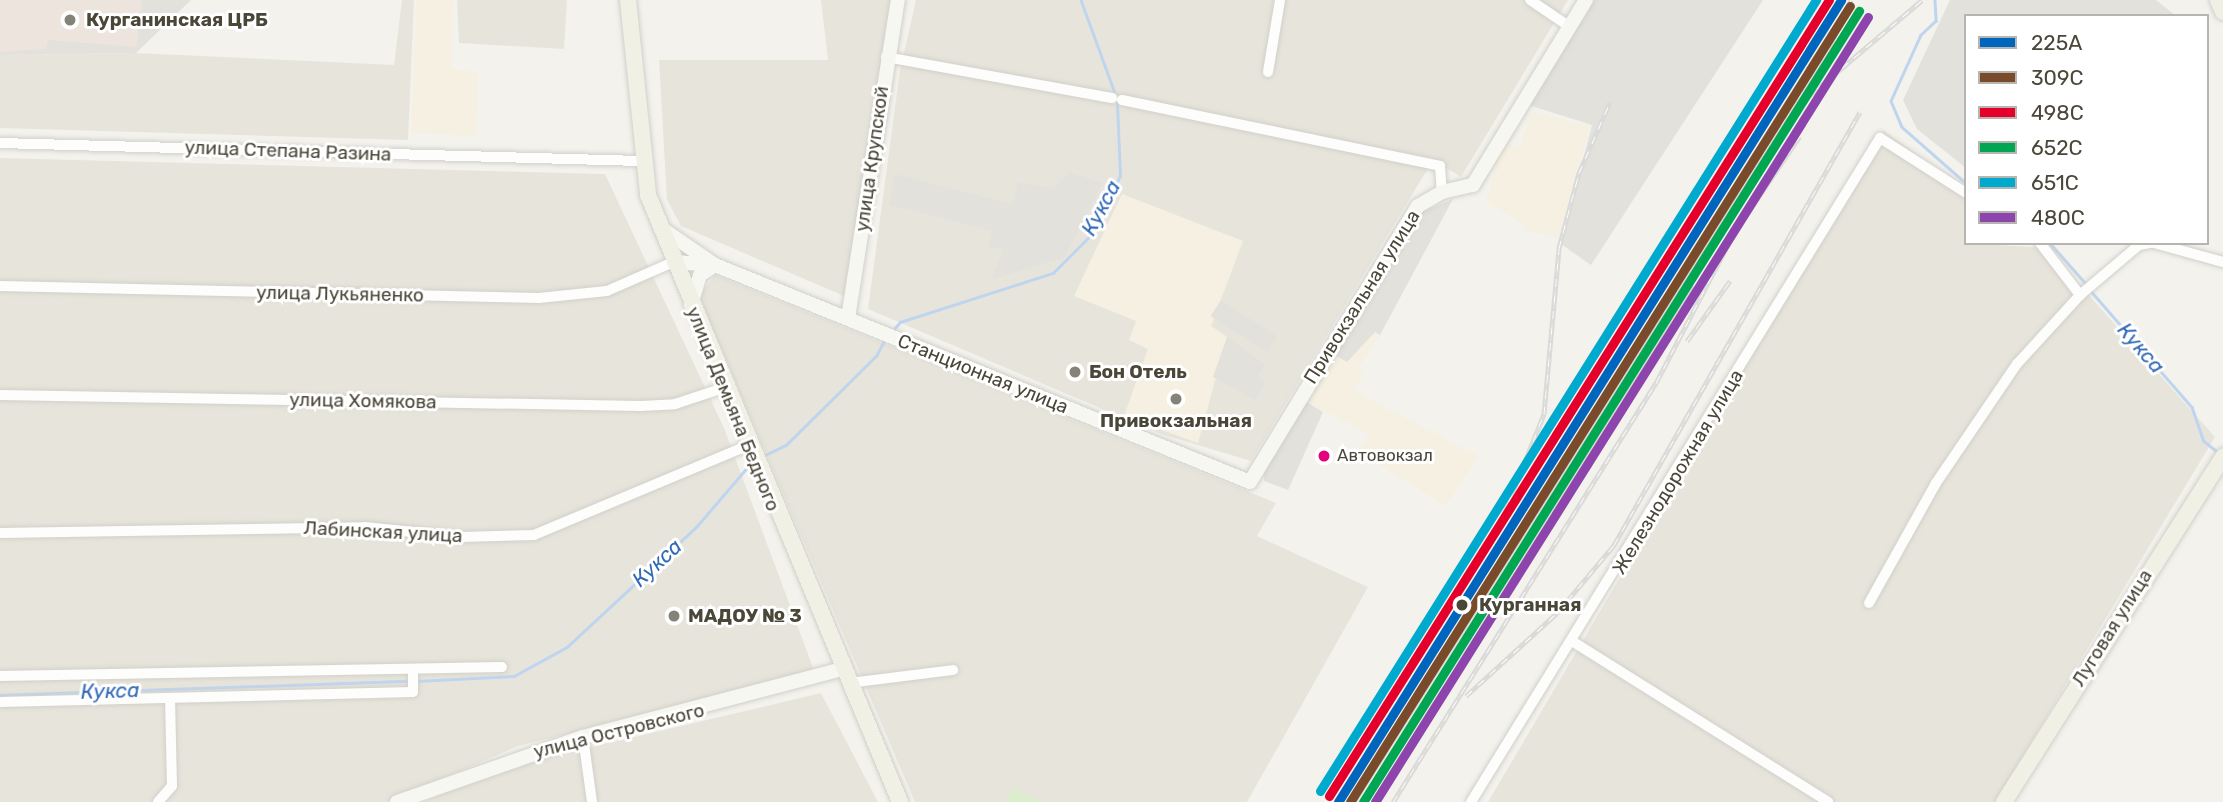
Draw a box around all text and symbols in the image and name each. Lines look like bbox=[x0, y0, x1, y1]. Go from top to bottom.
place label: Курганинская ЦРБ bbox=[86, 9, 268, 31]
marker: Курганинская ЦРБ bbox=[60, 10, 80, 30]
legend bbox=[1964, 14, 2209, 245]
text: 225А bbox=[2031, 30, 2082, 55]
text: 309С bbox=[2031, 65, 2083, 90]
street label: улица Крупской bbox=[850, 85, 894, 233]
text: 498С bbox=[2031, 100, 2084, 125]
text: 652С bbox=[2031, 135, 2082, 160]
street label: улица Степана Разина bbox=[184, 136, 392, 166]
text: 651С bbox=[2031, 170, 2079, 195]
water label: Кукса bbox=[1076, 176, 1126, 240]
text: 480С bbox=[2031, 205, 2085, 230]
street label: Привокзальная улица bbox=[1299, 206, 1425, 388]
street label: улица Лукьяненко bbox=[256, 281, 424, 307]
street label: улица Демьяна Бедного bbox=[682, 303, 784, 515]
water label: Кукса bbox=[2112, 318, 2170, 378]
street label: Станционная улица bbox=[894, 329, 1072, 419]
place label: Бон Отель bbox=[1089, 361, 1187, 383]
marker: Бон Отель bbox=[1067, 364, 1083, 380]
street label: Железнодорожная улица bbox=[1608, 366, 1748, 578]
street label: улица Хомякова bbox=[289, 388, 437, 414]
marker: Привокзальная bbox=[1168, 391, 1184, 407]
place label: Привокзальная bbox=[1100, 410, 1252, 432]
place label: Автовокзал bbox=[1337, 446, 1433, 466]
marker: Автовокзал bbox=[1317, 449, 1331, 463]
street label: Лабинская улица bbox=[303, 516, 463, 548]
water label: Кукса bbox=[627, 534, 687, 592]
street label: Луговая улица bbox=[2067, 565, 2157, 691]
marker: Курганная bbox=[1451, 594, 1473, 616]
place label: Курганная bbox=[1479, 594, 1581, 616]
place label: МАДОУ № 3 bbox=[688, 605, 802, 627]
marker: МАДОУ № 3 bbox=[666, 608, 682, 624]
water label: Кукса bbox=[80, 677, 140, 705]
street label: улица Островского bbox=[531, 699, 707, 763]

